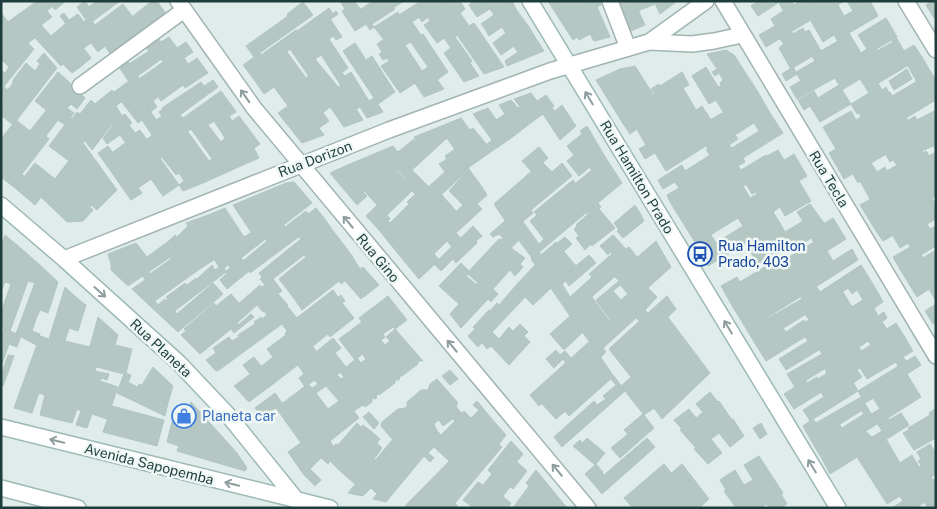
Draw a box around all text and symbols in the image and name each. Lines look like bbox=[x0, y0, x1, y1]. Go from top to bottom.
one-way arrow bbox=[240, 89, 250, 103]
one-way arrow bbox=[584, 92, 594, 106]
street label: Rua Hamilton Prado bbox=[597, 117, 677, 237]
street label: Rua Dorizon bbox=[276, 138, 354, 180]
street label: Rua Tecla bbox=[806, 148, 852, 210]
one-way arrow bbox=[342, 215, 353, 228]
street label: Rua Gino bbox=[353, 230, 403, 286]
place label: Rua Hamilton Prado, 403 bbox=[718, 238, 806, 270]
bus stop icon: Rua Hamilton Prado, 403 bbox=[687, 241, 713, 267]
one-way arrow bbox=[93, 286, 106, 297]
street label: Rua Planeta bbox=[127, 315, 195, 381]
one-way arrow bbox=[723, 321, 733, 335]
one-way arrow bbox=[447, 340, 458, 353]
shop icon: Planeta car bbox=[171, 403, 197, 429]
place label: Planeta car bbox=[202, 408, 276, 424]
one-way arrow bbox=[50, 436, 66, 445]
street label: Avenida Sapopemba bbox=[83, 440, 215, 488]
one-way arrow bbox=[807, 460, 817, 474]
one-way arrow bbox=[551, 464, 562, 477]
one-way arrow bbox=[224, 479, 240, 488]

